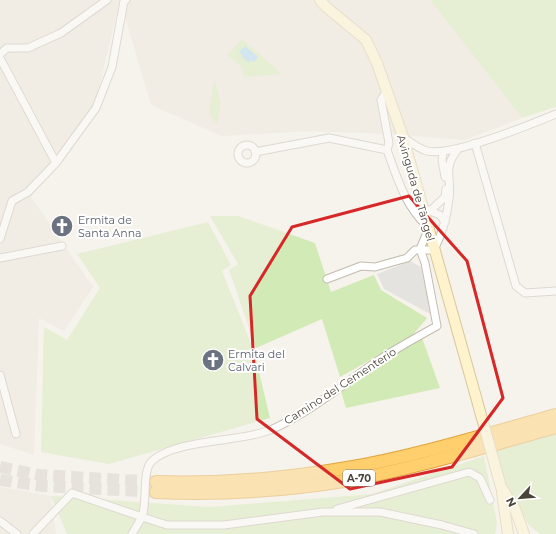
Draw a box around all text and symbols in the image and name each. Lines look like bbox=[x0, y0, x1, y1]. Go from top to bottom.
street label: Avinguda de Tàngel bbox=[394, 133, 438, 243]
church icon: Ermita de Santa Anna bbox=[49, 213, 75, 239]
place label: Ermita de Santa Anna bbox=[78, 213, 142, 240]
street label: Camino del Cementerio bbox=[281, 344, 399, 428]
church icon: Ermita del Calvari bbox=[200, 347, 226, 373]
place label: Ermita del Calvari bbox=[228, 347, 285, 374]
road number: A-70 bbox=[343, 470, 375, 486]
north arrow bbox=[500, 478, 540, 518]
text: N bbox=[503, 495, 519, 509]

